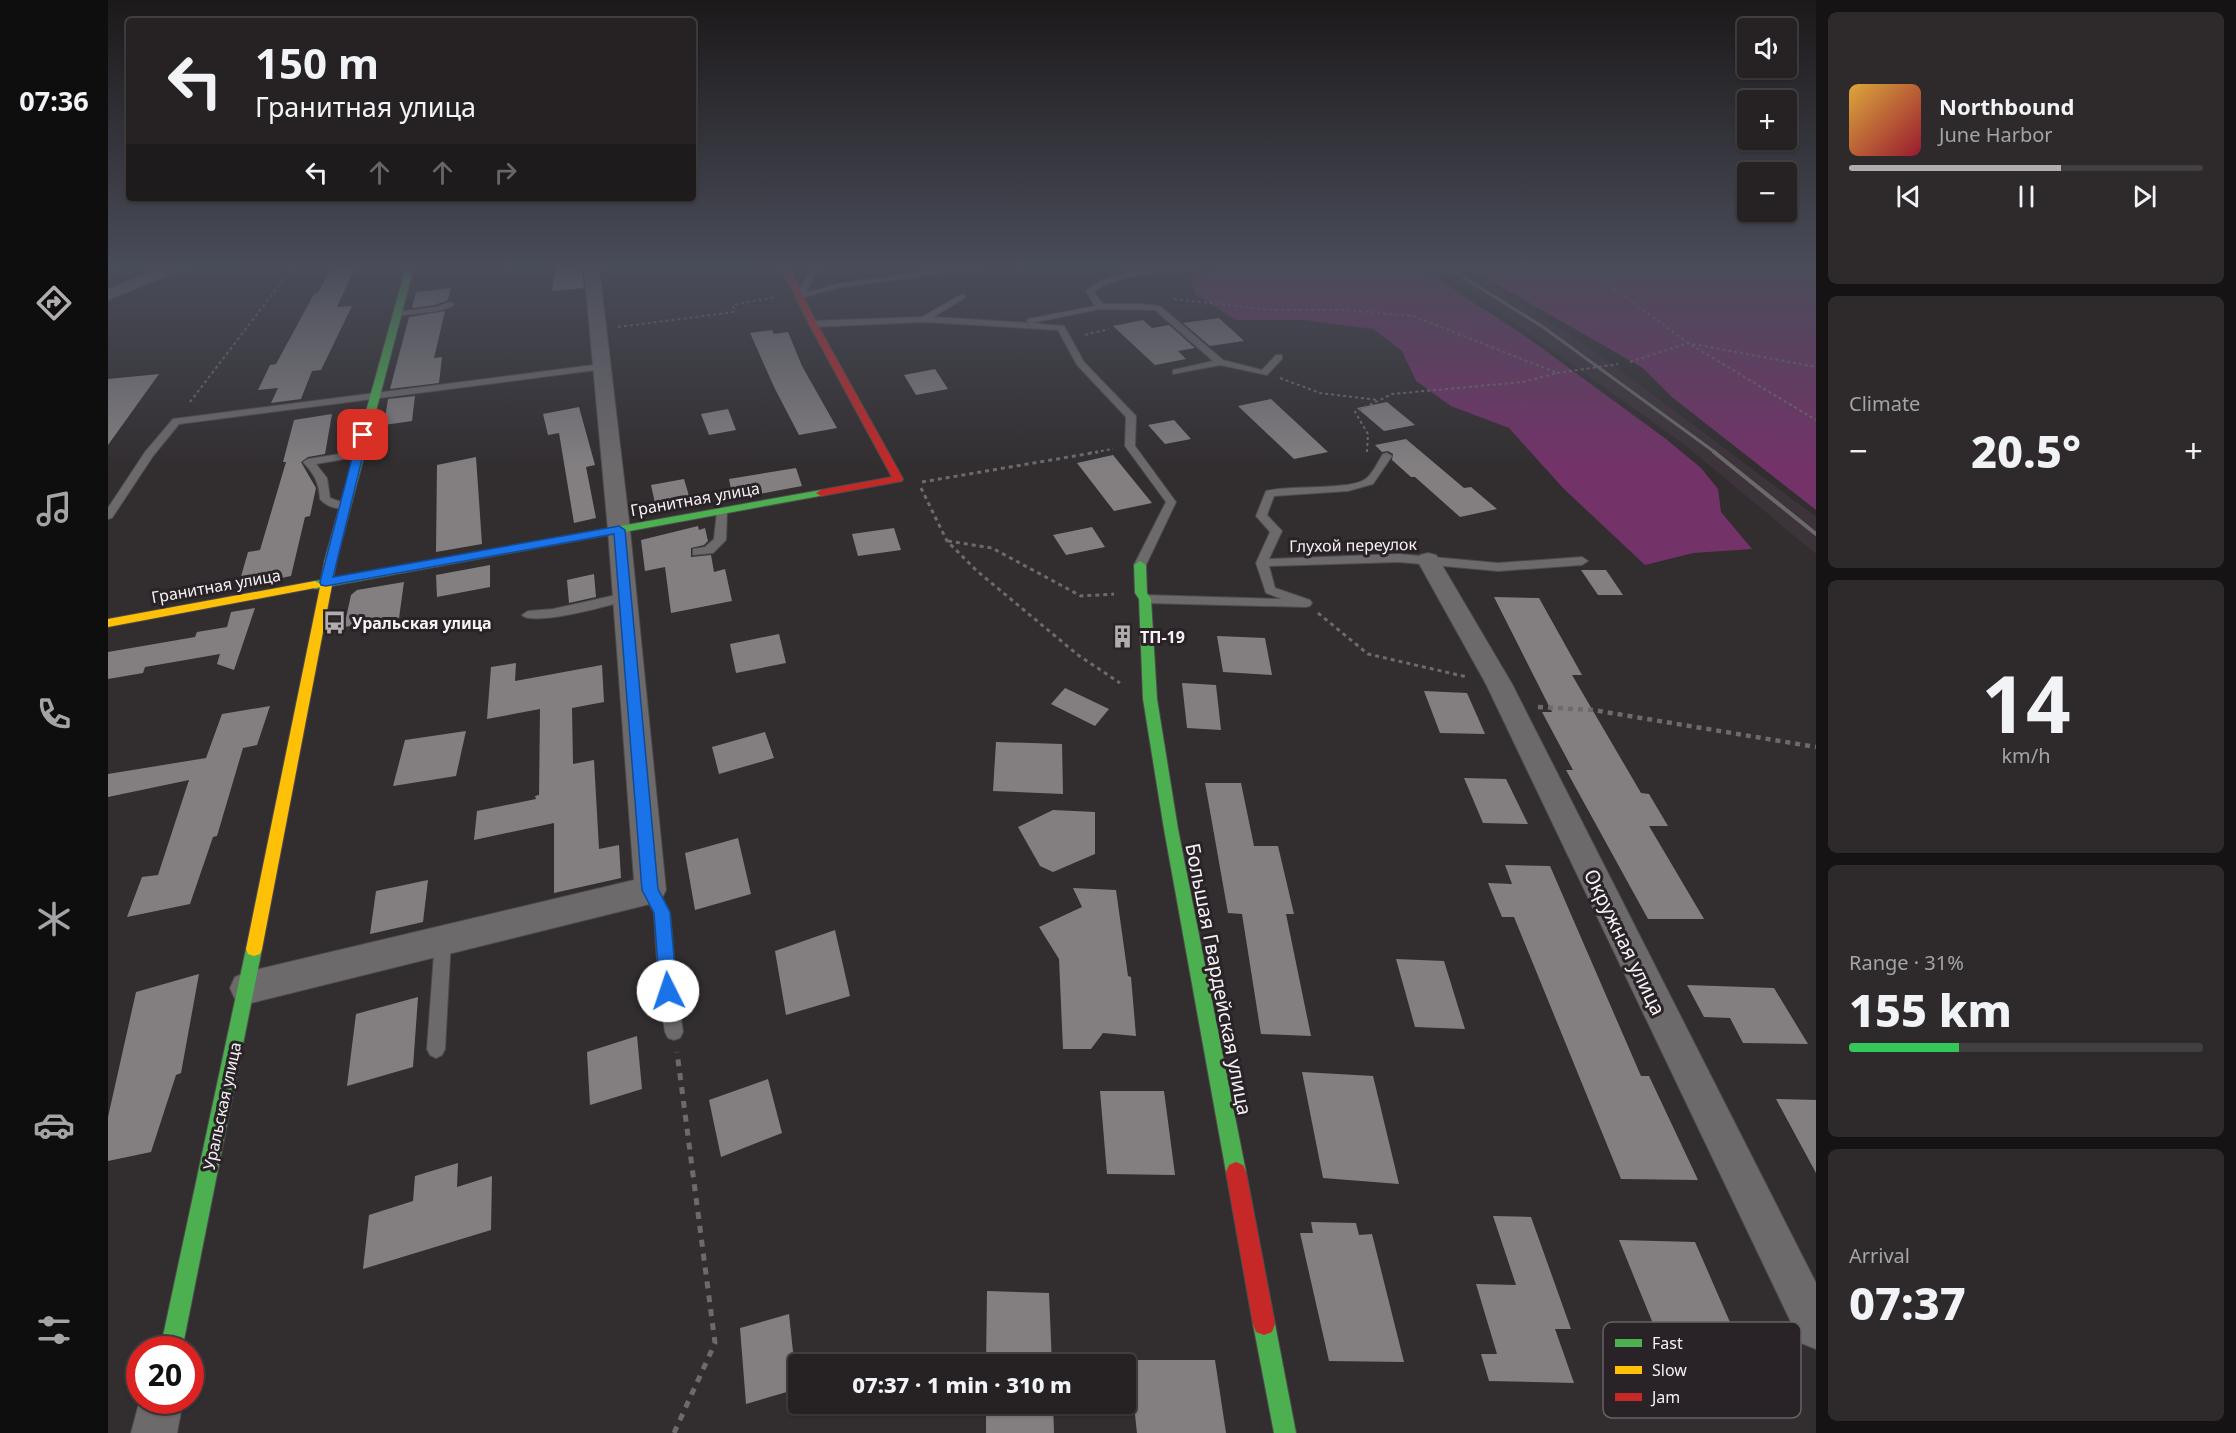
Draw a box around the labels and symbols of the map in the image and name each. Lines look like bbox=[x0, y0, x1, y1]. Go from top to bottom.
pin bbox=[337, 409, 388, 460]
street label: Гранитная улица bbox=[629, 477, 761, 521]
street label: Глухой переулок bbox=[1289, 533, 1418, 557]
street label: Гранитная улица bbox=[150, 564, 282, 608]
bus stop icon: Уральская улица bbox=[321, 610, 347, 636]
place label: Уральская улица bbox=[352, 612, 492, 634]
building icon: ТП-19 bbox=[1109, 624, 1135, 650]
place label: ТП-19 bbox=[1140, 626, 1185, 648]
street label: Большая Гвардейская улица bbox=[1179, 841, 1259, 1117]
street label: Окружная улица bbox=[1578, 864, 1672, 1020]
position arrow bbox=[636, 959, 700, 1023]
street label: Уральская улица bbox=[198, 1040, 246, 1172]
legend bbox=[1603, 1322, 1801, 1418]
text: Fast bbox=[1652, 1332, 1683, 1354]
speed limit sign: 20 bbox=[126, 1336, 204, 1414]
text: Slow bbox=[1652, 1359, 1687, 1381]
text: Jam bbox=[1650, 1386, 1680, 1408]

